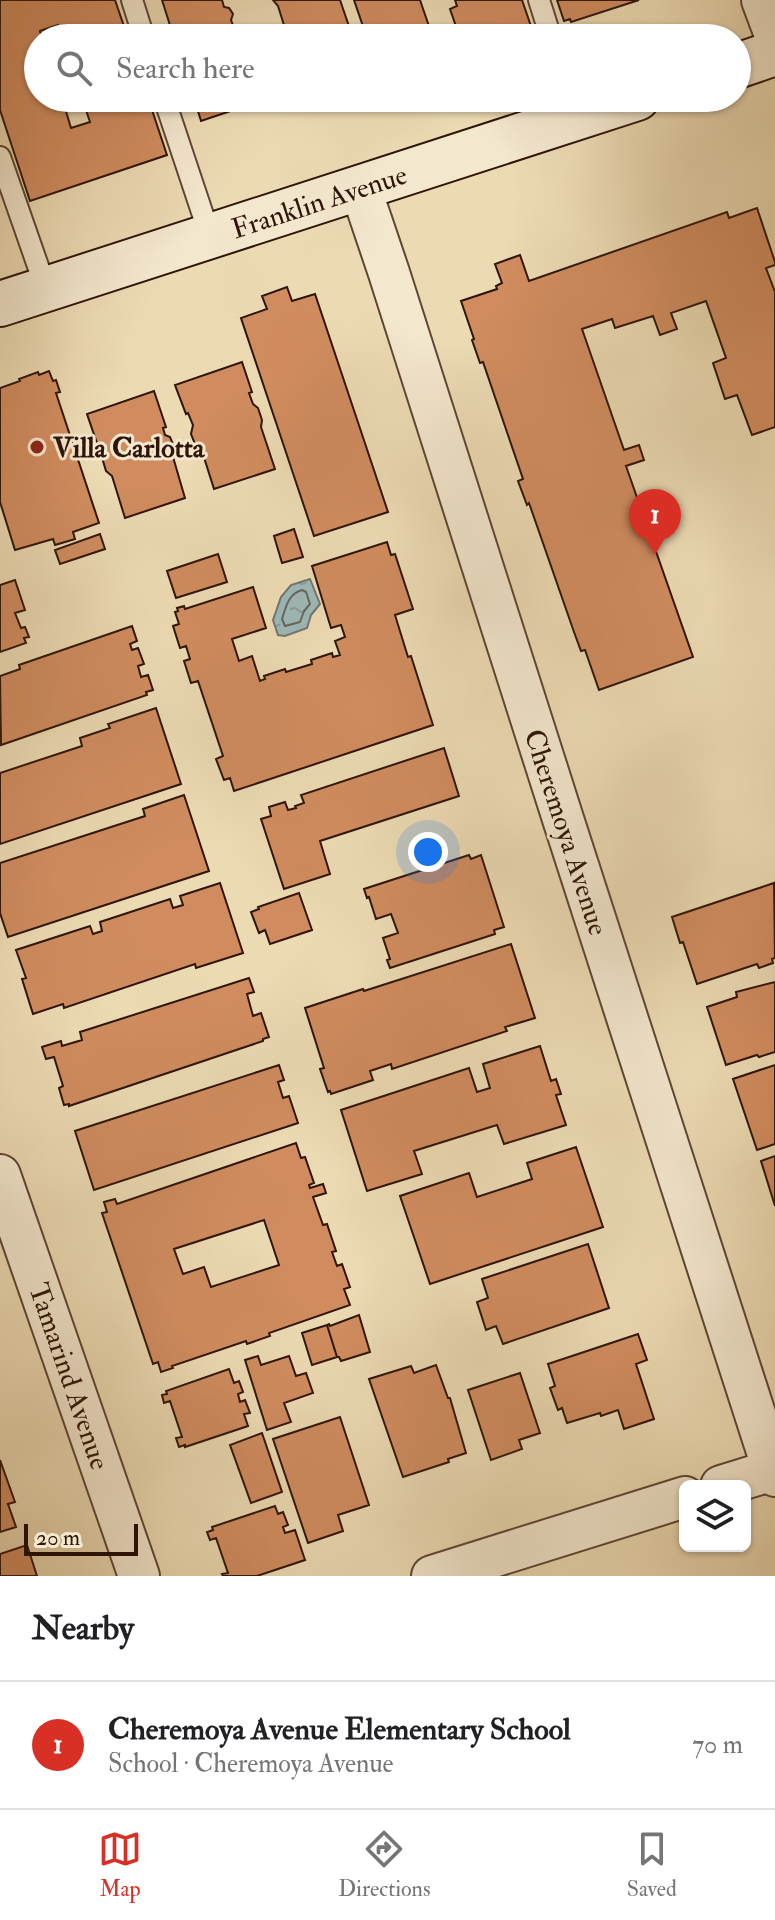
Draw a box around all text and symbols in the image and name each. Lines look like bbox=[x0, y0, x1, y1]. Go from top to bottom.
search box bbox=[24, 24, 751, 112]
icon: search bbox=[52, 46, 96, 90]
text: Search here bbox=[116, 50, 255, 87]
street label: Franklin Avenue bbox=[227, 157, 412, 247]
place label: Villa Carlotta bbox=[52, 431, 206, 466]
marker: Villa Carlotta bbox=[28, 438, 46, 456]
pin: 1 bbox=[629, 489, 681, 555]
street label: Cheremoya Avenue bbox=[516, 725, 615, 940]
your location bbox=[408, 832, 448, 872]
street label: Tamarind Avenue bbox=[20, 1278, 117, 1475]
map controls bbox=[679, 1480, 751, 1552]
button: layers bbox=[679, 1480, 751, 1552]
scale bar bbox=[24, 1520, 138, 1556]
text: 20 m bbox=[36, 1524, 80, 1552]
text: Nearby bbox=[32, 1607, 134, 1650]
text: Cheremoya Avenue Elementary School bbox=[108, 1711, 571, 1748]
text: 1 bbox=[53, 1729, 63, 1761]
text: 70 m bbox=[692, 1729, 743, 1761]
text: School · Cheremoya Avenue bbox=[108, 1748, 393, 1780]
tab: Map bbox=[98, 1827, 142, 1903]
tab: Directions bbox=[338, 1827, 431, 1903]
tab: Saved bbox=[627, 1827, 677, 1903]

